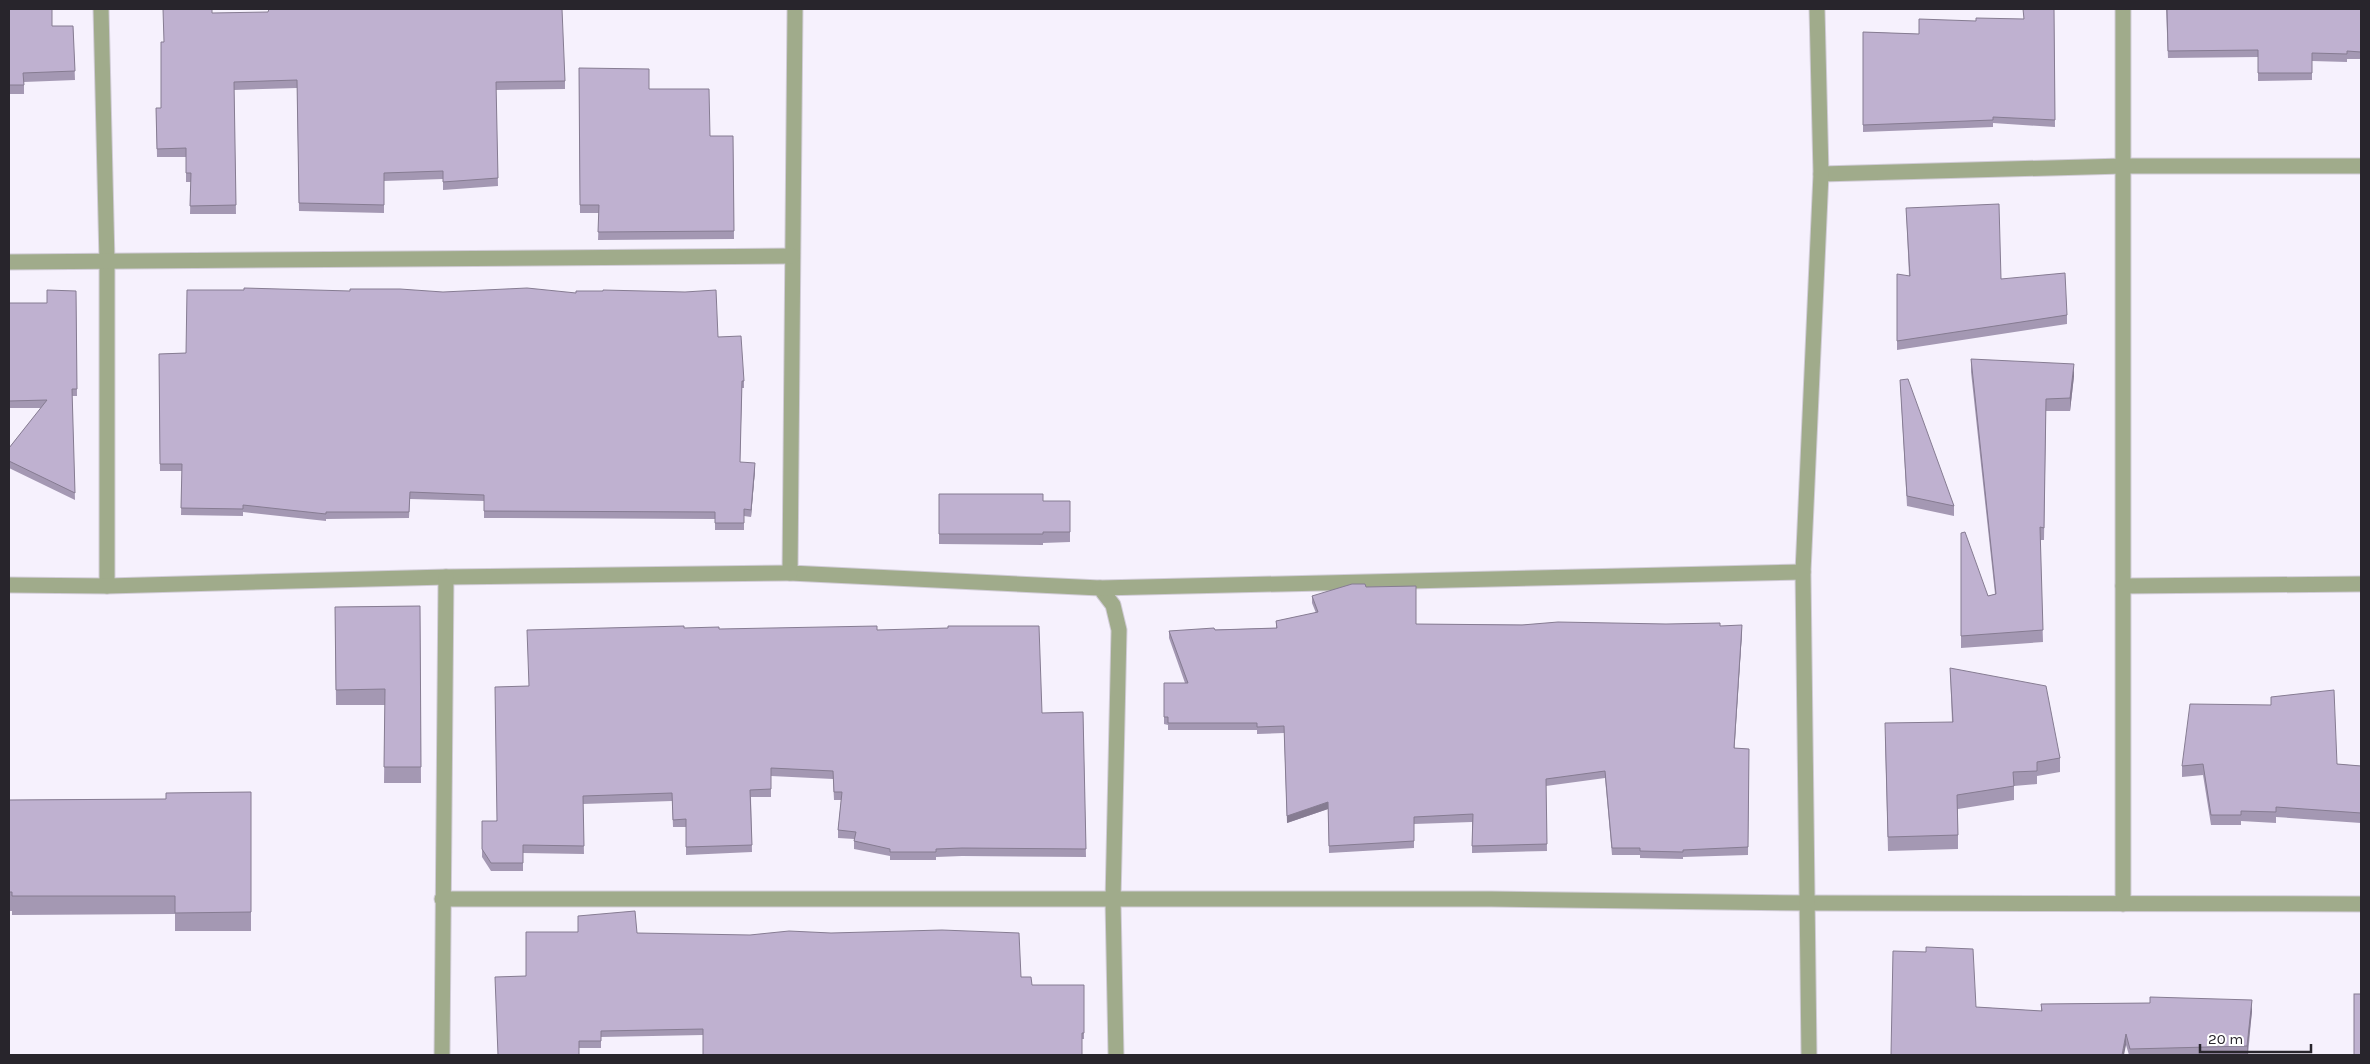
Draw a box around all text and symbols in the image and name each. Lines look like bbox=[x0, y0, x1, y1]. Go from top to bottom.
scale bar bbox=[2200, 1022, 2311, 1054]
text: 20 m bbox=[2208, 1030, 2243, 1048]

